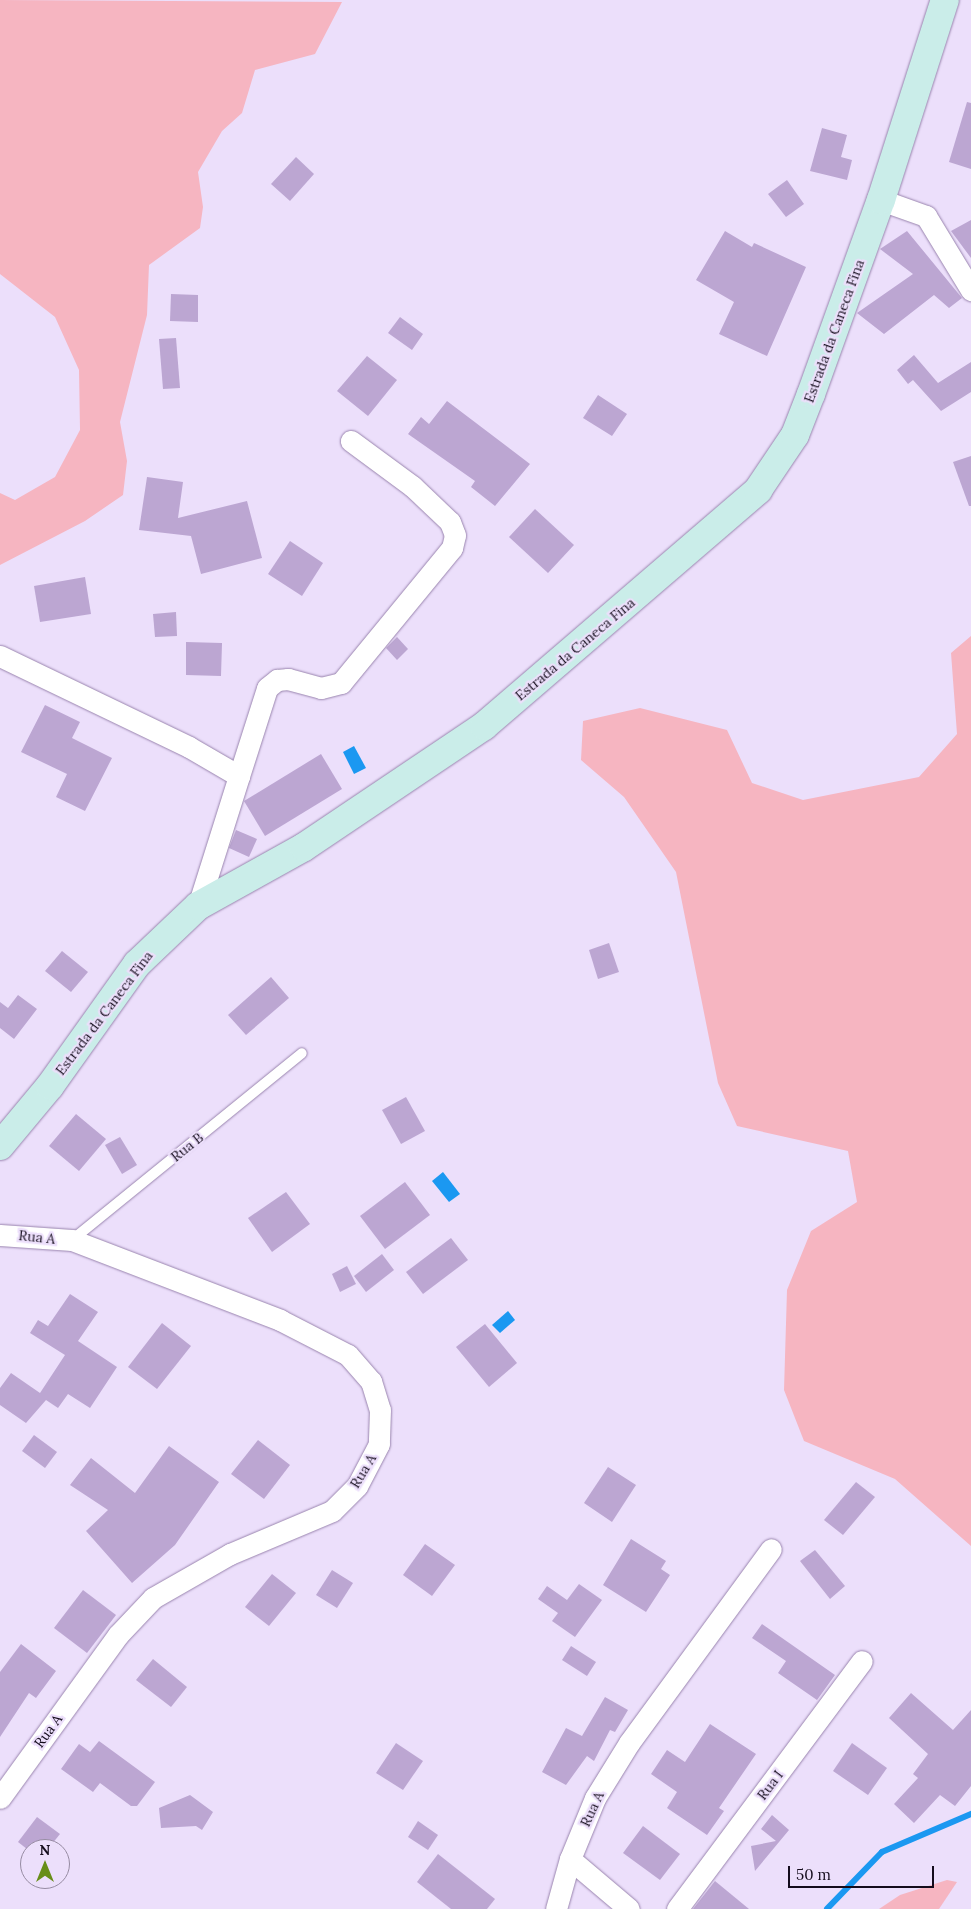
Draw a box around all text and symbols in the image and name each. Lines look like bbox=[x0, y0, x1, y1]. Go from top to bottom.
street label: Estrada da Caneca Fina bbox=[800, 257, 868, 405]
street label: Estrada da Caneca Fina bbox=[512, 594, 638, 704]
street label: Estrada da Caneca Fina bbox=[52, 948, 156, 1078]
street label: Rua B bbox=[167, 1129, 207, 1165]
street label: Rua A bbox=[18, 1227, 56, 1247]
street label: Rua A bbox=[346, 1451, 380, 1491]
street label: Rua A bbox=[30, 1711, 66, 1751]
street label: Rua I bbox=[753, 1767, 787, 1803]
street label: Rua A bbox=[577, 1789, 607, 1829]
north arrow bbox=[20, 1839, 70, 1889]
text: N bbox=[40, 1841, 50, 1859]
scale bar bbox=[791, 1856, 937, 1888]
text: 50 m bbox=[796, 1865, 831, 1884]

